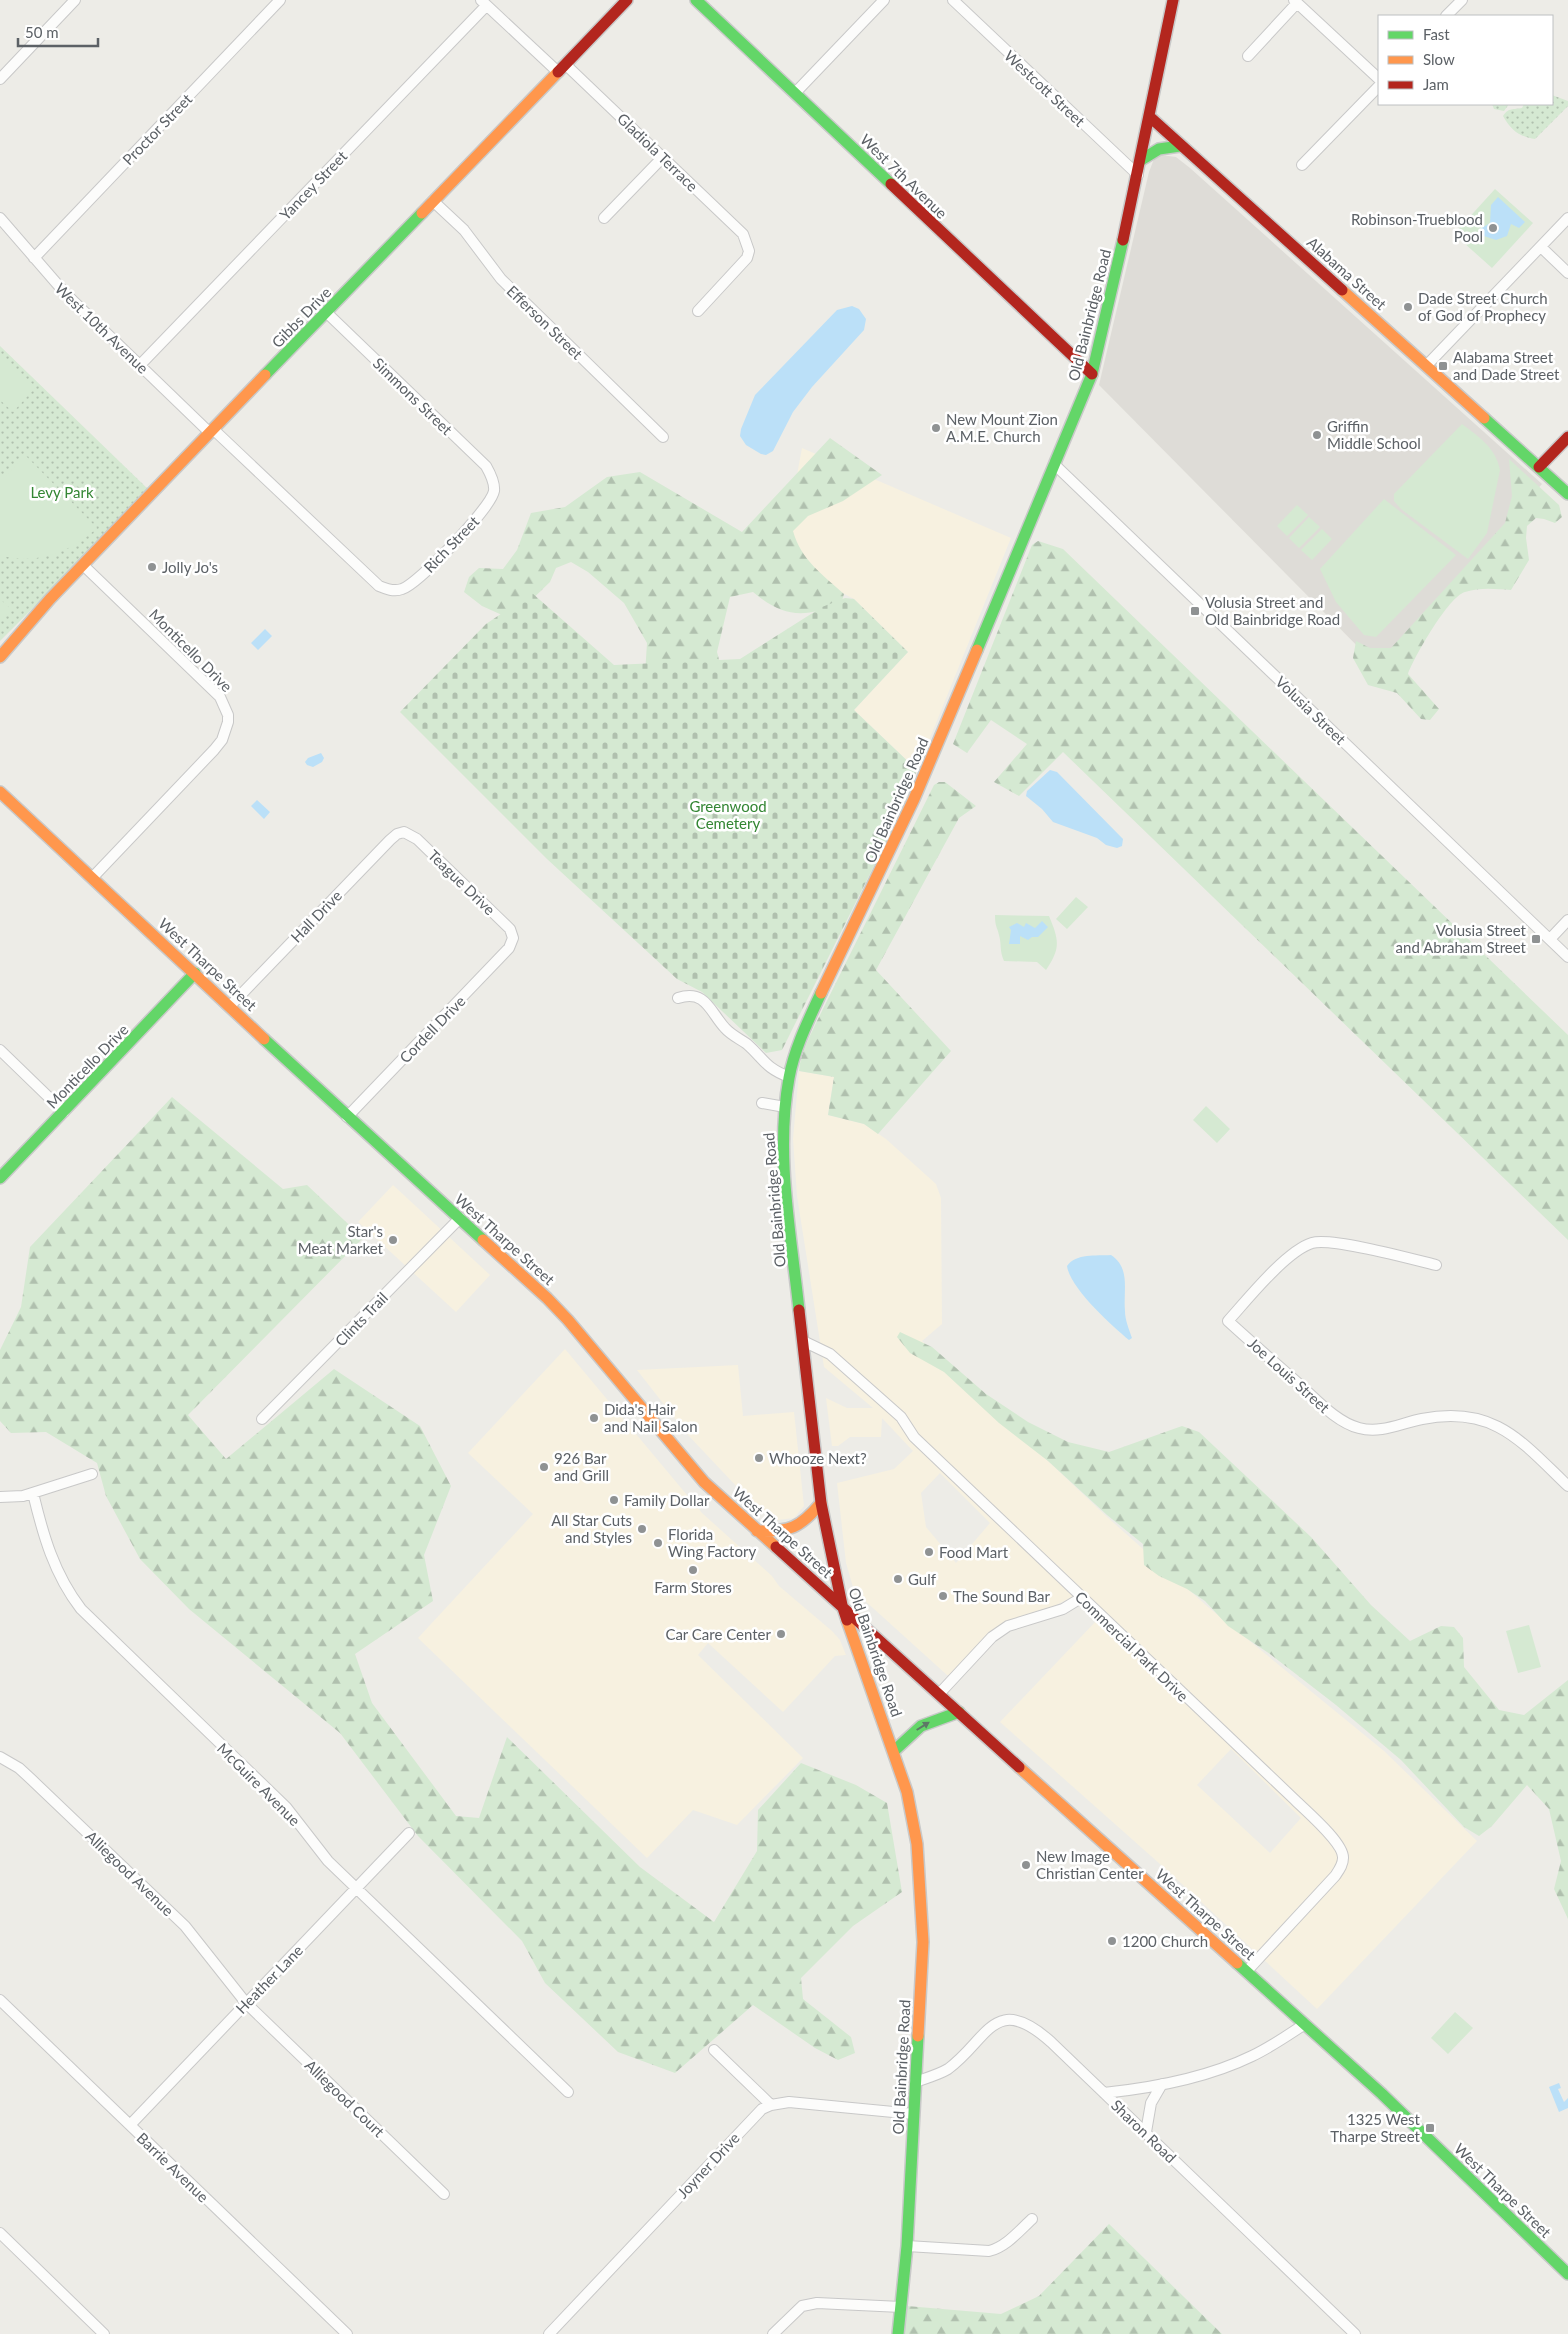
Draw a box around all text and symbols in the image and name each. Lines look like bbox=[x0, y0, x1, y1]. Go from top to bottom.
scale bar bbox=[18, 15, 98, 47]
legend bbox=[1378, 15, 1553, 105]
text: 50 m bbox=[25, 23, 59, 41]
text: Fast bbox=[1423, 25, 1450, 43]
street label: Westcott Street bbox=[1001, 46, 1089, 130]
text: Slow bbox=[1423, 50, 1455, 68]
text: Jam bbox=[1423, 75, 1449, 93]
street label: Proctor Street bbox=[119, 89, 196, 168]
street label: Gladiola Terrace bbox=[614, 109, 702, 195]
street label: West 7th Avenue bbox=[857, 130, 951, 222]
street label: Yancey Street bbox=[276, 146, 351, 223]
place label: Robinson-Trueblood Pool bbox=[1351, 210, 1483, 245]
marker: Robinson-Trueblood Pool bbox=[1487, 222, 1499, 234]
street label: Alabama Street bbox=[1304, 233, 1391, 314]
street label: Old Bainbridge Road bbox=[1064, 247, 1114, 383]
street label: West 10th Avenue bbox=[52, 279, 152, 377]
street label: Efferson Street bbox=[503, 281, 587, 363]
street label: Gibbs Drive bbox=[268, 283, 334, 351]
place label: Dade Street Church of God of Prophecy bbox=[1418, 289, 1548, 324]
marker: Dade Street Church of God of Prophecy bbox=[1402, 301, 1414, 313]
place label: Alabama Street and Dade Street bbox=[1453, 348, 1560, 383]
street label: Simmons Street bbox=[370, 354, 457, 439]
marker: Alabama Street and Dade Street bbox=[1437, 360, 1449, 372]
place label: New Mount Zion A.M.E. Church bbox=[946, 410, 1058, 445]
place label: Griffin Middle School bbox=[1327, 417, 1421, 452]
marker: New Mount Zion A.M.E. Church bbox=[930, 422, 942, 434]
marker: Griffin Middle School bbox=[1311, 429, 1323, 441]
park label: Levy Park bbox=[30, 483, 94, 501]
street label: Rich Street bbox=[420, 511, 483, 576]
place label: Jolly Jo's bbox=[162, 558, 218, 576]
marker: Jolly Jo's bbox=[146, 561, 158, 573]
place label: Volusia Street and Old Bainbridge Road bbox=[1205, 593, 1340, 628]
street label: Monticello Drive bbox=[146, 605, 236, 695]
marker: Volusia Street and Old Bainbridge Road bbox=[1189, 605, 1201, 617]
street label: Volusia Street bbox=[1272, 672, 1350, 748]
street label: Old Bainbridge Road bbox=[860, 735, 932, 865]
park label: Greenwood Cemetery bbox=[689, 797, 767, 832]
street label: Teague Drive bbox=[425, 846, 499, 918]
street label: Hall Drive bbox=[287, 886, 345, 946]
street label: West Tharpe Street bbox=[155, 914, 261, 1014]
place label: Volusia Street and Abraham Street bbox=[1396, 921, 1527, 956]
marker: Volusia Street and Abraham Street bbox=[1530, 933, 1542, 945]
street label: Cordell Drive bbox=[395, 992, 469, 1066]
street label: Monticello Drive bbox=[42, 1020, 132, 1112]
street label: Old Bainbridge Road bbox=[759, 1132, 789, 1268]
street label: West Tharpe Street bbox=[452, 1190, 559, 1289]
place label: Star's Meat Market bbox=[298, 1222, 384, 1257]
marker: Star's Meat Market bbox=[387, 1234, 399, 1246]
street label: Clints Trail bbox=[331, 1288, 391, 1350]
street label: Joe Louis Street bbox=[1244, 1334, 1334, 1417]
place label: Dida's Hair and Nail Salon bbox=[604, 1400, 698, 1435]
marker: Dida's Hair and Nail Salon bbox=[588, 1412, 600, 1424]
place label: 926 Bar and Grill bbox=[554, 1449, 609, 1484]
place label: Whooze Next? bbox=[769, 1449, 867, 1467]
marker: Whooze Next? bbox=[753, 1452, 765, 1464]
marker: 926 Bar and Grill bbox=[538, 1461, 550, 1473]
street label: West Tharpe Street bbox=[730, 1483, 837, 1582]
place label: Family Dollar bbox=[624, 1491, 710, 1509]
marker: Family Dollar bbox=[608, 1494, 620, 1506]
place label: All Star Cuts and Styles bbox=[551, 1511, 632, 1546]
marker: All Star Cuts and Styles bbox=[636, 1523, 648, 1535]
place label: Florida Wing Factory bbox=[668, 1525, 756, 1560]
marker: Florida Wing Factory bbox=[652, 1537, 664, 1549]
place label: Food Mart bbox=[939, 1543, 1009, 1561]
marker: Food Mart bbox=[923, 1546, 935, 1558]
marker: Farm Stores bbox=[687, 1564, 699, 1576]
place label: Gulf bbox=[908, 1570, 937, 1588]
marker: Gulf bbox=[892, 1573, 904, 1585]
place label: Farm Stores bbox=[654, 1578, 732, 1596]
street label: Old Bainbridge Road bbox=[845, 1585, 907, 1719]
place label: The Sound Bar bbox=[953, 1587, 1050, 1605]
street label: Commercial Park Drive bbox=[1072, 1587, 1192, 1705]
marker: The Sound Bar bbox=[937, 1590, 949, 1602]
place label: Car Care Center bbox=[665, 1625, 772, 1643]
marker: Car Care Center bbox=[775, 1628, 787, 1640]
one-way arrow bbox=[917, 1721, 930, 1730]
street label: McGuire Avenue bbox=[214, 1739, 304, 1829]
street label: Alliegood Avenue bbox=[82, 1827, 178, 1919]
place label: New Image Christian Center bbox=[1036, 1847, 1144, 1882]
marker: New Image Christian Center bbox=[1020, 1859, 1032, 1871]
street label: West Tharpe Street bbox=[1153, 1865, 1260, 1964]
place label: 1200 Church bbox=[1122, 1932, 1208, 1950]
marker: 1200 Church bbox=[1106, 1935, 1118, 1947]
street label: Heather Lane bbox=[232, 1941, 306, 2017]
street label: Old Bainbridge Road bbox=[888, 1999, 914, 2135]
street label: Alliegood Court bbox=[302, 2056, 389, 2141]
street label: Sharon Road bbox=[1108, 2096, 1180, 2166]
place label: 1325 West Tharpe Street bbox=[1330, 2110, 1421, 2145]
marker: 1325 West Tharpe Street bbox=[1424, 2122, 1436, 2134]
street label: Barrie Avenue bbox=[133, 2128, 213, 2206]
street label: Joyner Drive bbox=[673, 2128, 743, 2202]
street label: West Tharpe Street bbox=[1451, 2139, 1556, 2241]

